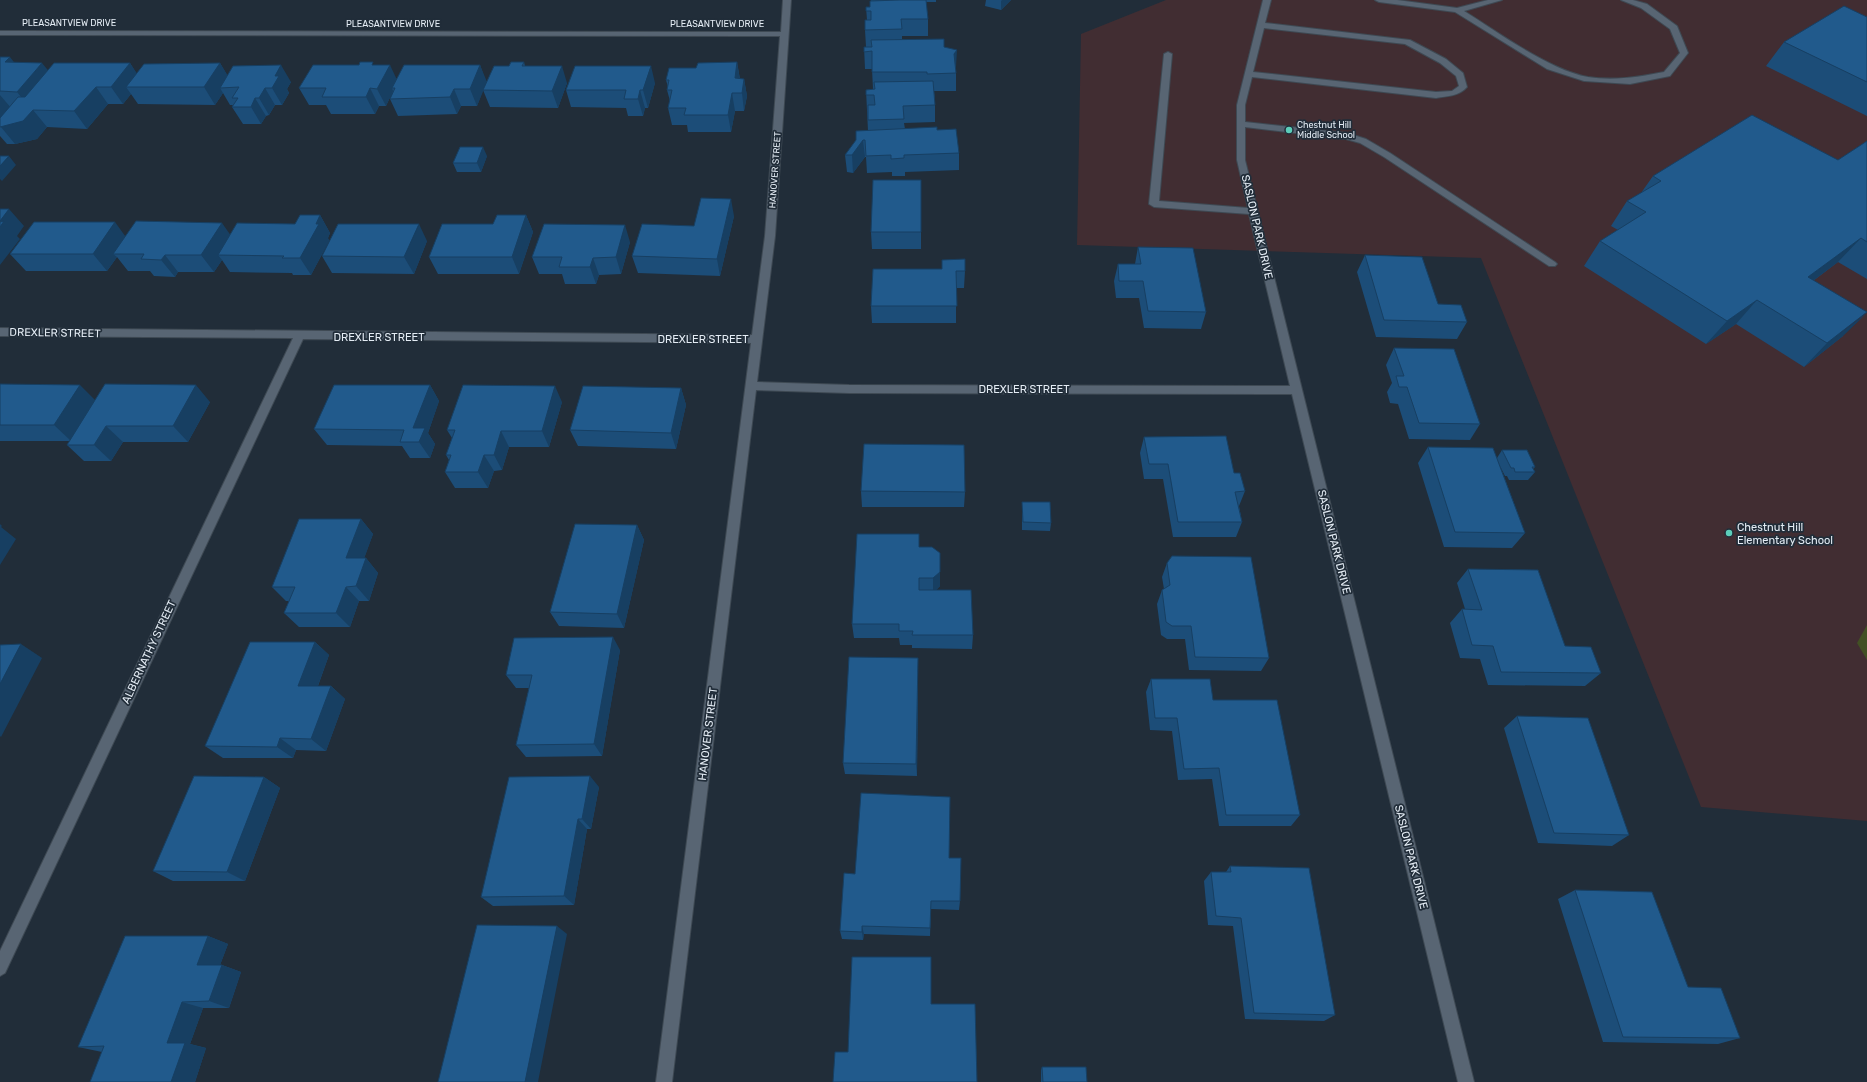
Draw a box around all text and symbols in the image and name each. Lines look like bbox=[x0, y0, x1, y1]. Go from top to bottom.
street label: PLEASANTVIEW DRIVE bbox=[22, 18, 116, 28]
street label: PLEASANTVIEW DRIVE bbox=[346, 19, 440, 29]
street label: PLEASANTVIEW DRIVE bbox=[670, 19, 764, 29]
place label: Chestnut Hill Middle School bbox=[1297, 120, 1355, 140]
marker: Chestnut Hill Middle School bbox=[1284, 125, 1294, 135]
street label: HANOVER STREET bbox=[767, 131, 783, 209]
street label: SASLON PARK DRIVE bbox=[1239, 174, 1275, 281]
street label: DREXLER STREET bbox=[9, 326, 101, 340]
street label: DREXLER STREET bbox=[333, 331, 425, 344]
street label: DREXLER STREET bbox=[657, 333, 749, 346]
street label: DREXLER STREET bbox=[978, 383, 1070, 396]
street label: SASLON PARK DRIVE bbox=[1315, 489, 1353, 596]
place label: Chestnut Hill Elementary School bbox=[1737, 521, 1833, 547]
marker: Chestnut Hill Elementary School bbox=[1724, 528, 1734, 538]
street label: ALBERNATHY STREET bbox=[119, 598, 179, 706]
street label: HANOVER STREET bbox=[696, 686, 720, 781]
street label: SASLON PARK DRIVE bbox=[1392, 804, 1430, 911]

